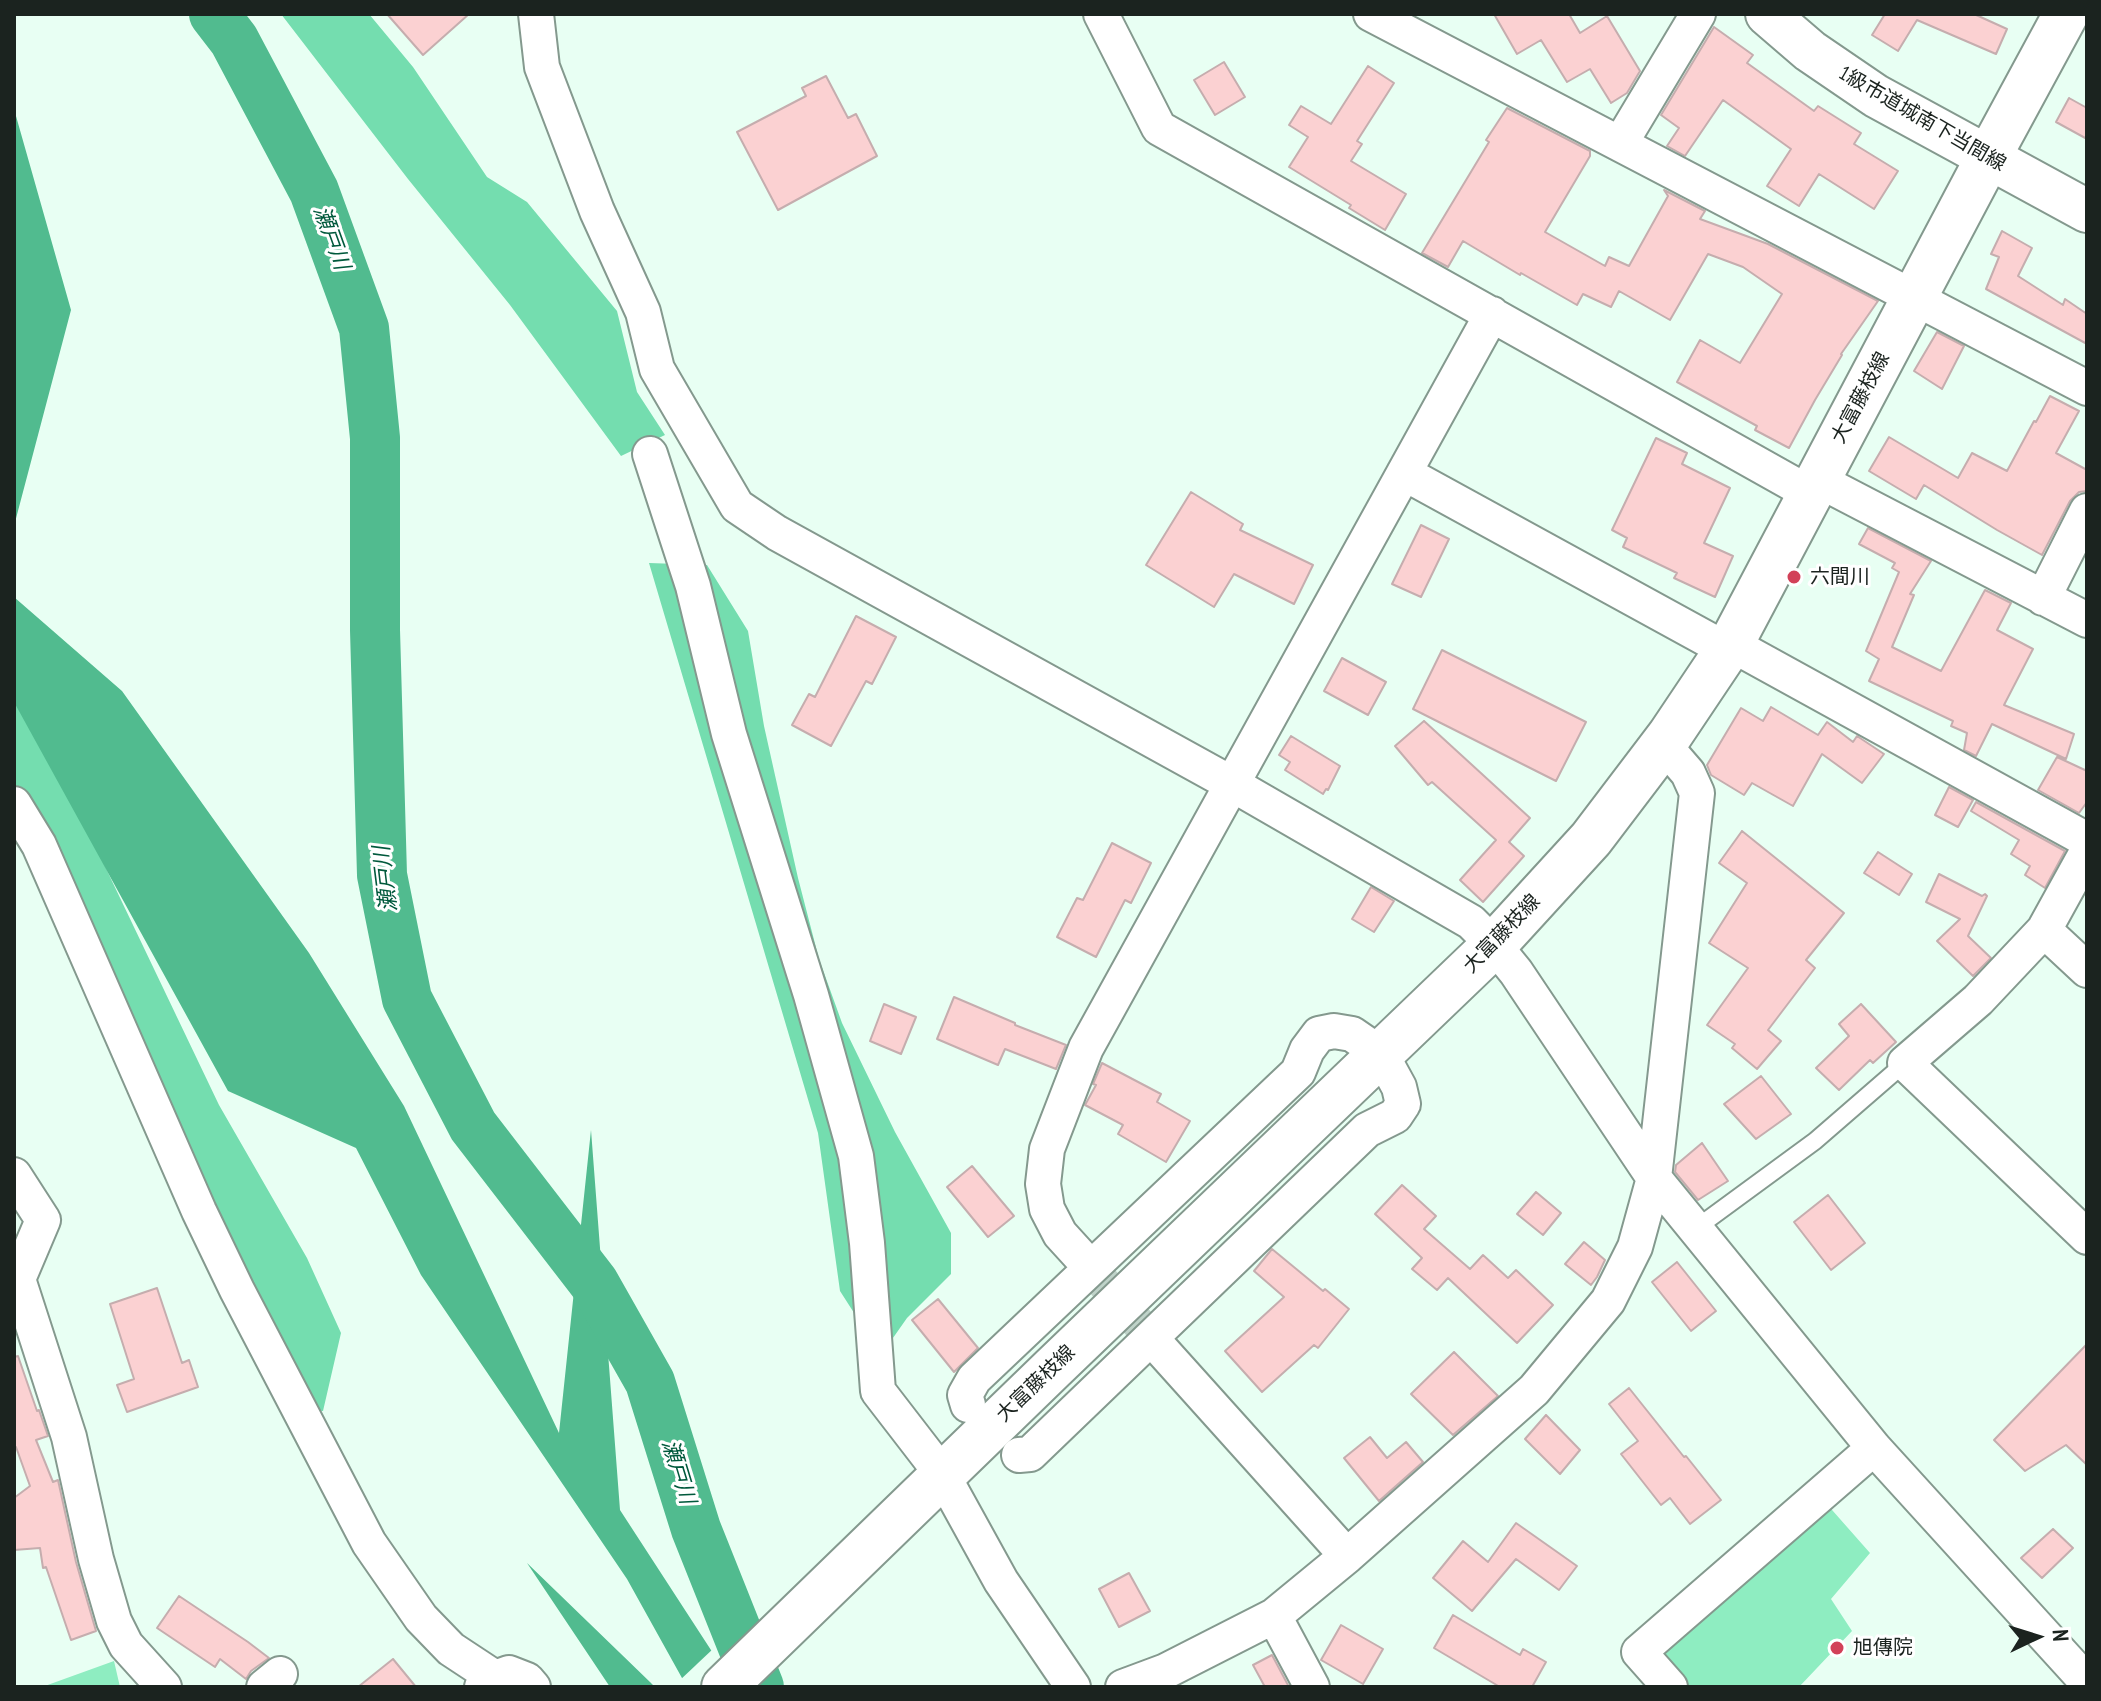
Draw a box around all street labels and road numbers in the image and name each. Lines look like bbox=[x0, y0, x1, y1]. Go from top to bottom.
street label: 1級市道城南下当間線 bbox=[1834, 61, 2010, 177]
street label: 大富藤枝線 bbox=[1827, 348, 1895, 448]
street label: 大富藤枝線 bbox=[1459, 890, 1545, 978]
street label: 大富藤枝線 bbox=[992, 1341, 1080, 1427]

